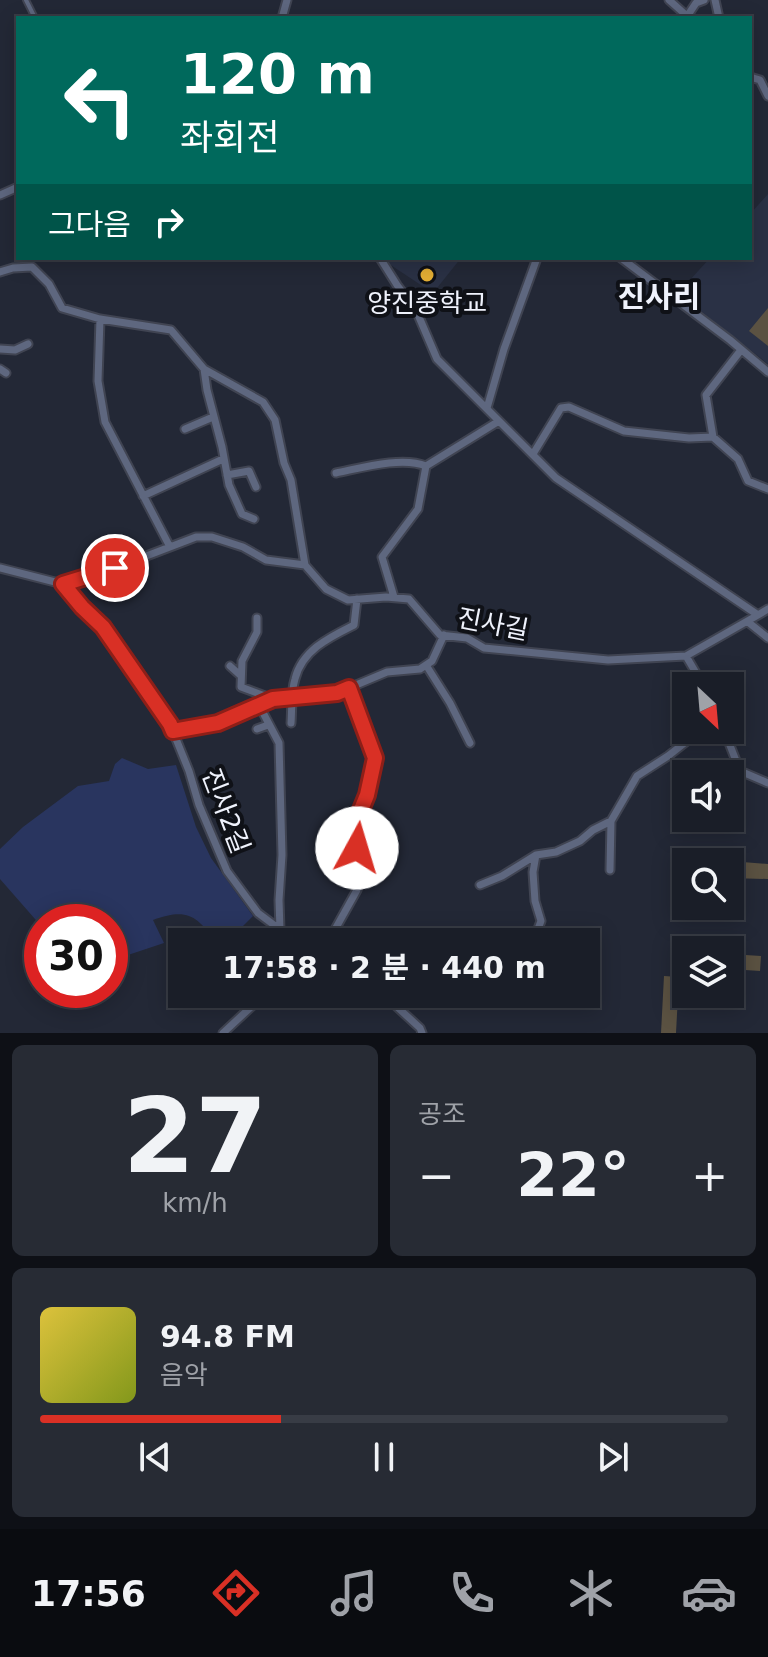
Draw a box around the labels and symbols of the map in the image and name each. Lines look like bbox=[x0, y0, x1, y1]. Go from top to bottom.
marker: 양진중학교 bbox=[418, 266, 436, 284]
district label: 진사리 bbox=[618, 279, 700, 314]
place label: 양진중학교 bbox=[367, 288, 487, 318]
pin bbox=[81, 534, 149, 602]
street label: 진사길 bbox=[455, 602, 531, 646]
north arrow bbox=[672, 672, 744, 744]
street label: 진사2길 bbox=[196, 764, 256, 858]
position arrow bbox=[315, 806, 399, 890]
speed limit sign: 30 bbox=[24, 904, 128, 1008]

